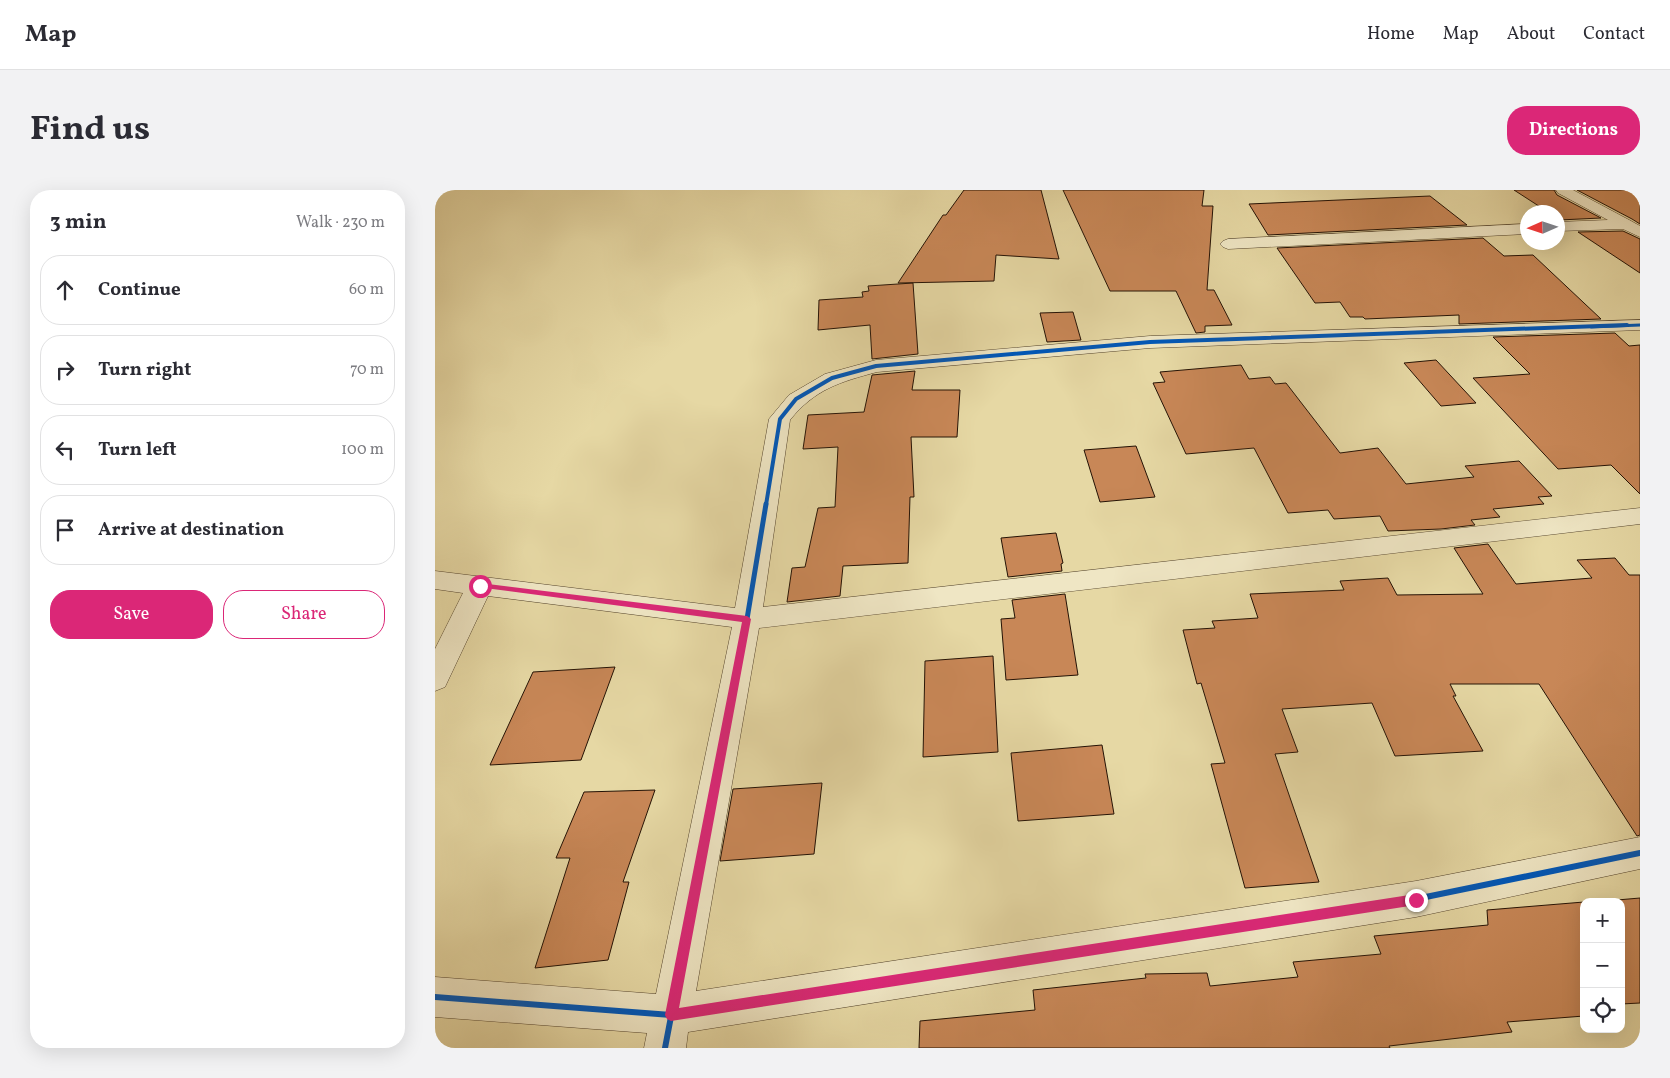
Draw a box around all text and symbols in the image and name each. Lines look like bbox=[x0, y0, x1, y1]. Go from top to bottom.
text: Map bbox=[25, 18, 76, 52]
text: Home bbox=[1367, 22, 1415, 47]
text: Map bbox=[1443, 22, 1479, 47]
text: About bbox=[1507, 22, 1555, 47]
text: Contact bbox=[1583, 22, 1645, 47]
text: Find us bbox=[30, 106, 150, 154]
button: Directions bbox=[1507, 106, 1640, 155]
north arrow bbox=[1520, 205, 1565, 250]
text: 3 min bbox=[50, 208, 106, 237]
text: Walk · 230 m bbox=[296, 212, 385, 234]
icon: ahead bbox=[51, 276, 79, 304]
text: Continue bbox=[98, 277, 181, 303]
text: 60 m bbox=[349, 279, 384, 301]
icon: right bbox=[51, 356, 79, 384]
text: Turn right bbox=[98, 357, 191, 383]
text: 70 m bbox=[350, 359, 384, 381]
icon: left bbox=[51, 436, 79, 464]
text: Turn left bbox=[98, 437, 177, 463]
text: 100 m bbox=[341, 439, 384, 461]
icon: arrive bbox=[51, 516, 79, 544]
text: Arrive at destination bbox=[98, 517, 284, 543]
route start bbox=[469, 575, 492, 598]
button: Save bbox=[50, 590, 213, 639]
button: Share bbox=[223, 590, 385, 639]
route end bbox=[1405, 889, 1428, 912]
map controls bbox=[1580, 898, 1625, 1033]
button: + bbox=[1580, 898, 1625, 943]
button: − bbox=[1580, 943, 1625, 988]
button: locate bbox=[1580, 988, 1625, 1033]

